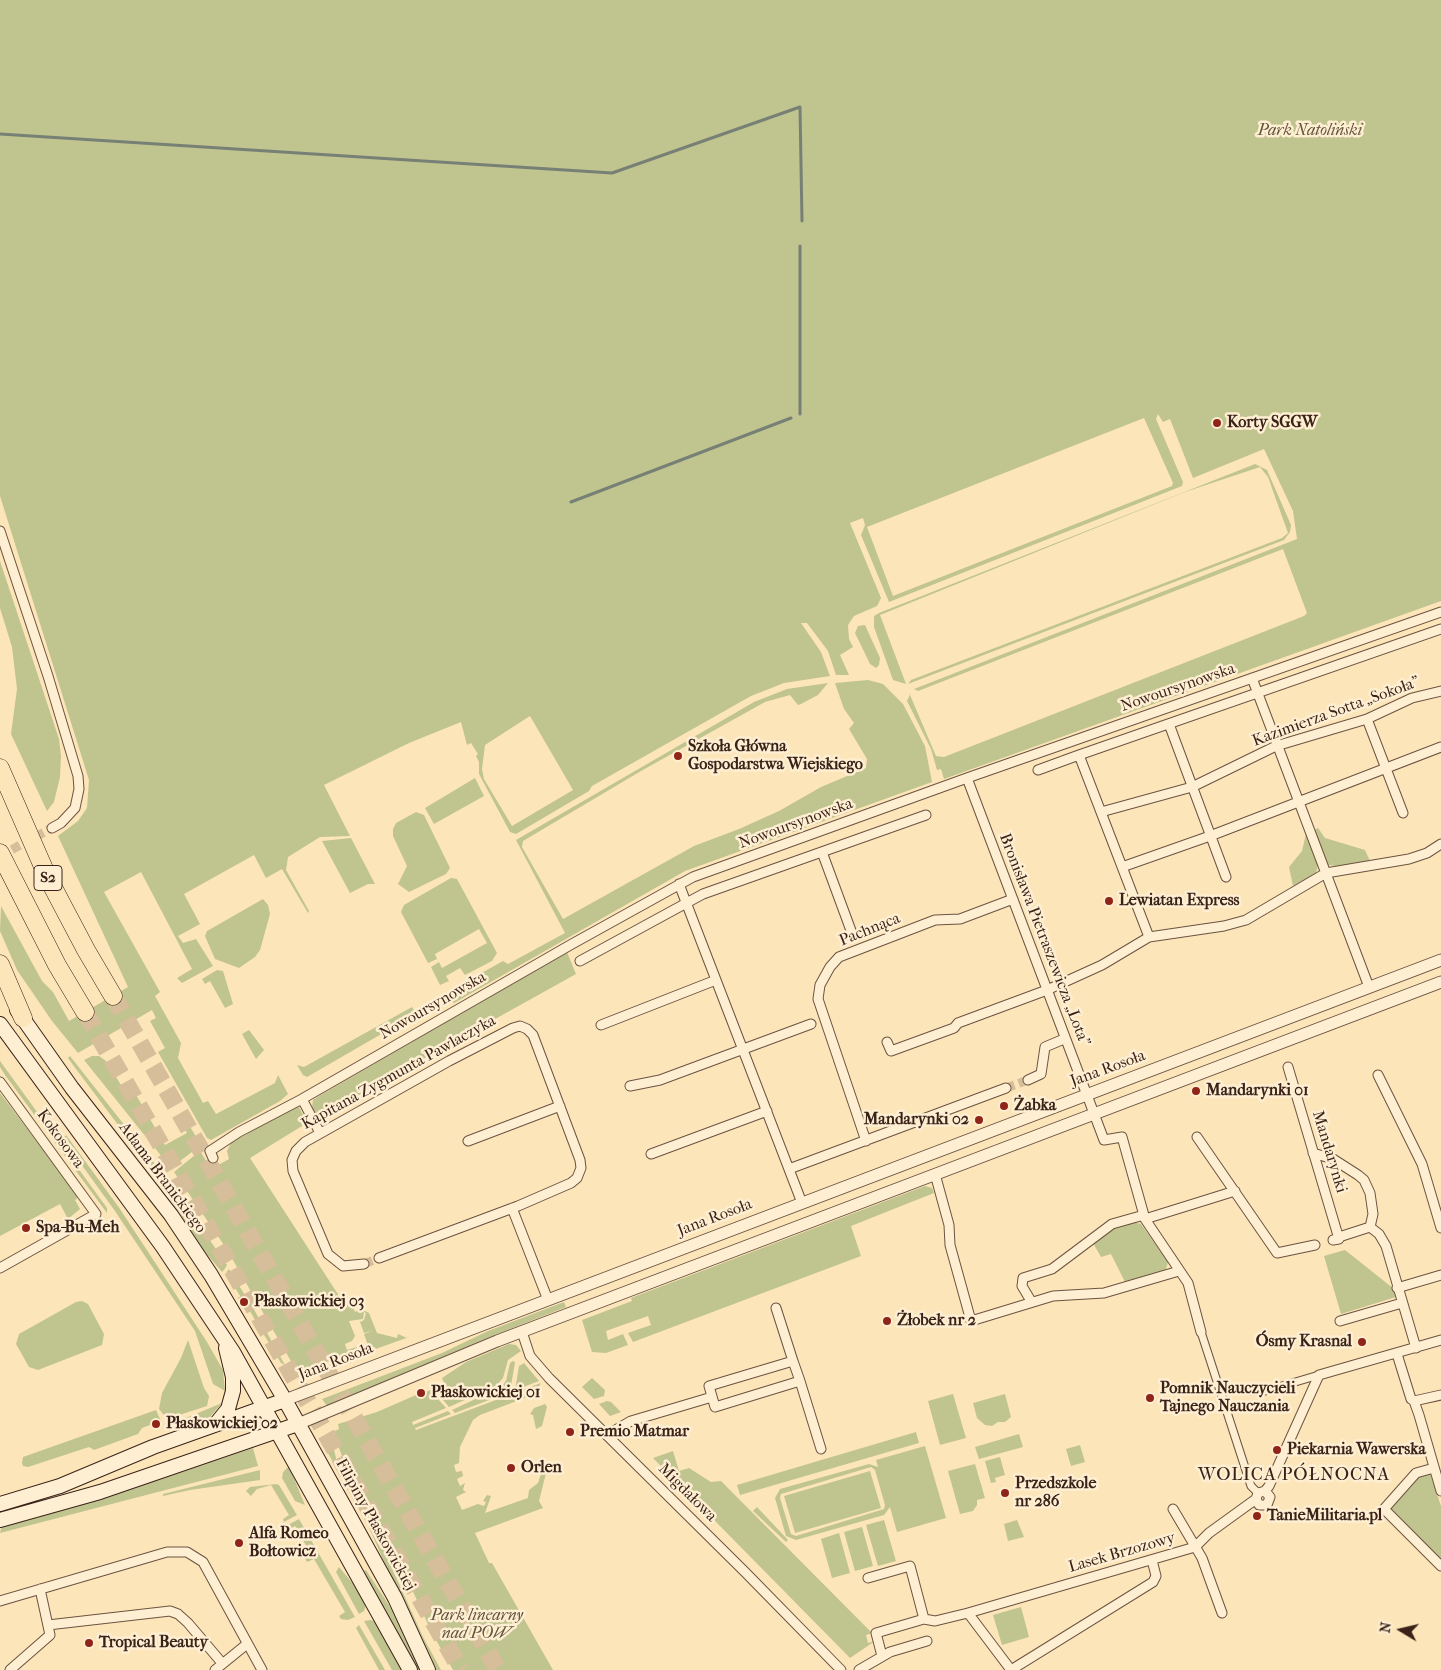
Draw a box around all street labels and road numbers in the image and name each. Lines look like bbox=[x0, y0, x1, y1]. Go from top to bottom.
street label: Nowoursynowska bbox=[1118, 659, 1238, 717]
street label: Kazimierza Sotta „Sokoła” bbox=[1250, 673, 1422, 751]
street label: Nowoursynowska bbox=[736, 795, 856, 853]
street label: Bronisława Pietraszewicza „Lota” bbox=[994, 831, 1094, 1049]
road number: S2 bbox=[34, 866, 62, 890]
street label: Pachnąca bbox=[837, 909, 903, 951]
street label: Nowoursynowska bbox=[376, 968, 490, 1044]
street label: Kapitana Zygmunta Pawlaczyka bbox=[298, 1011, 500, 1135]
street label: Jana Rosoła bbox=[1068, 1047, 1148, 1091]
street label: Kokosowa bbox=[32, 1106, 88, 1172]
street label: Mandarynki bbox=[1307, 1109, 1351, 1195]
street label: Adama Branickiego bbox=[114, 1119, 210, 1237]
street label: Jana Rosoła bbox=[675, 1195, 755, 1241]
street label: Jana Rosoła bbox=[296, 1339, 376, 1385]
street label: Filipiny Płaskowickiej bbox=[331, 1456, 419, 1594]
street label: Migdałowa bbox=[654, 1460, 720, 1526]
street label: Lasek Brzozowy bbox=[1066, 1529, 1178, 1577]

